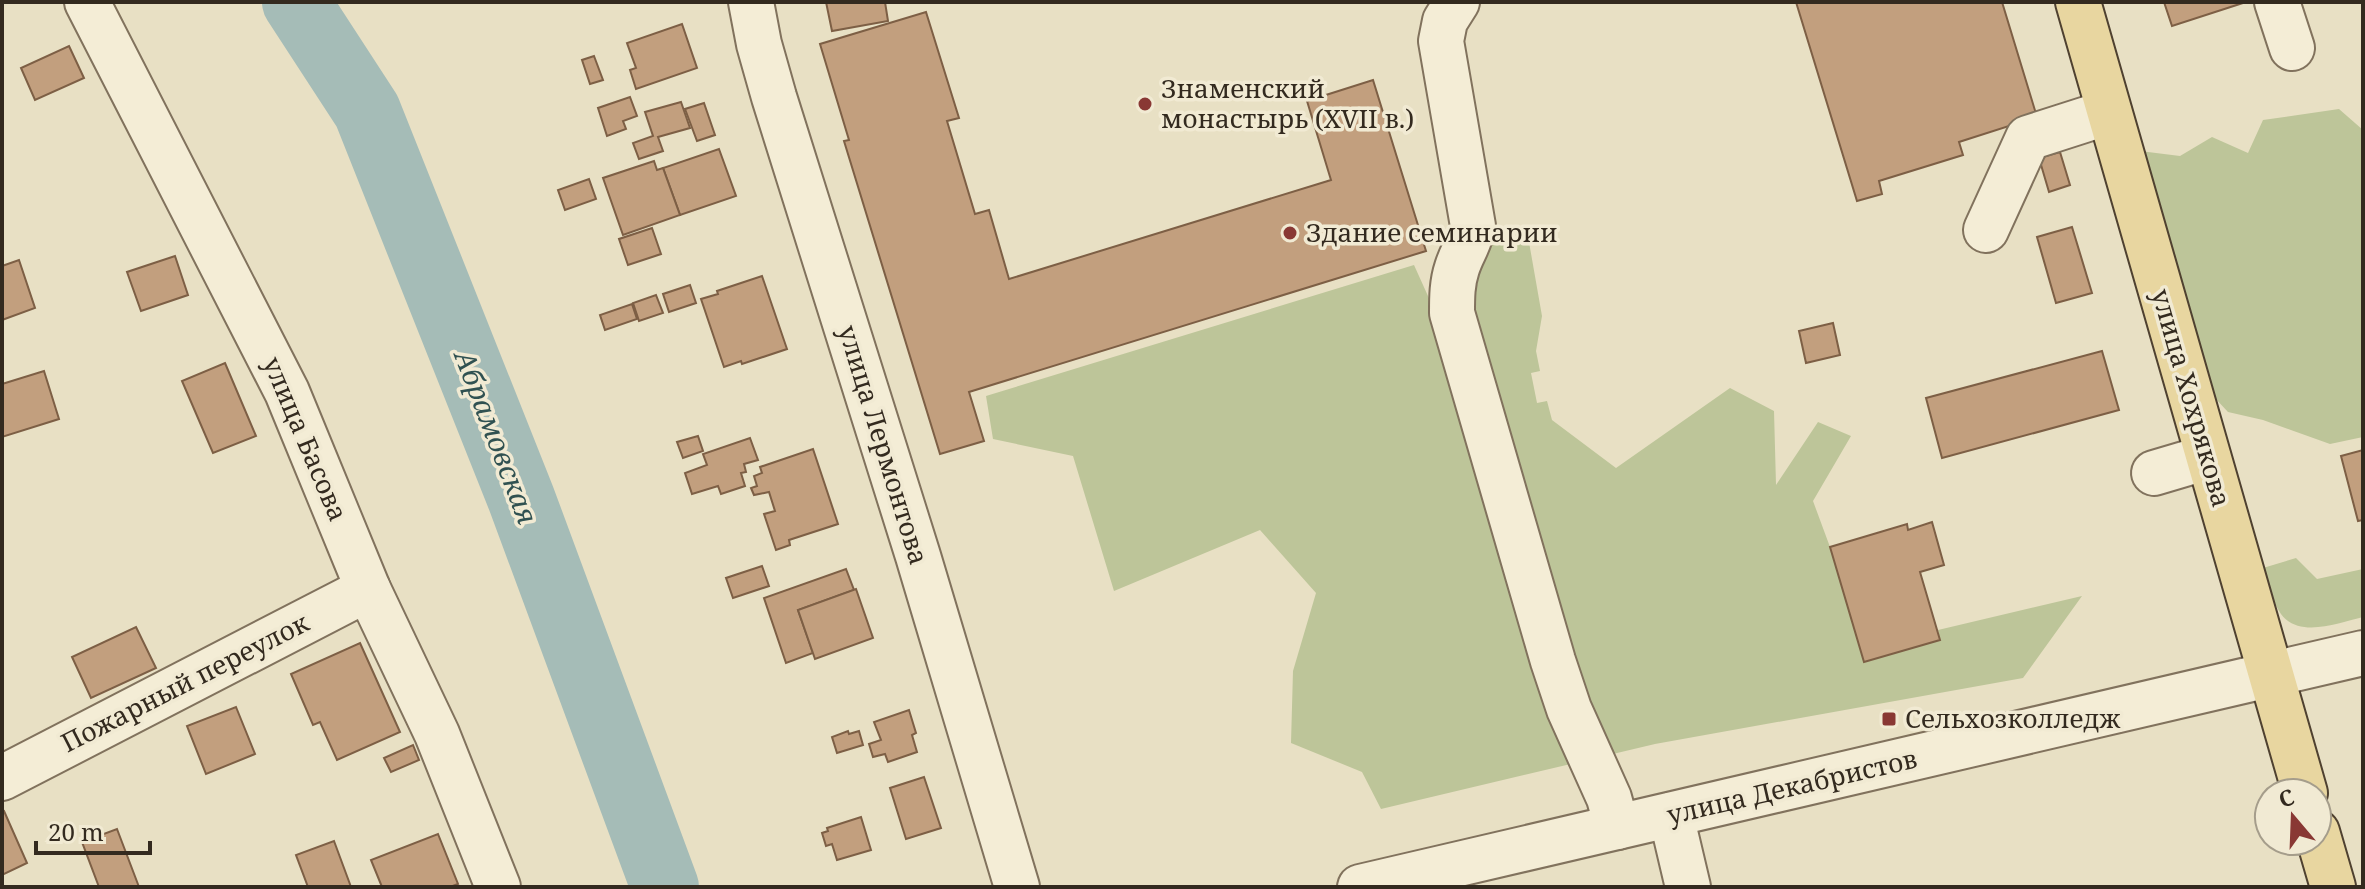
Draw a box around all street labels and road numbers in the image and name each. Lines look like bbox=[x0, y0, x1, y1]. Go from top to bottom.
street label: улица Хохрякова bbox=[2144, 284, 2240, 511]
street label: улица Лермонтова bbox=[830, 321, 937, 569]
street label: улица Басова bbox=[255, 351, 357, 526]
street label: Пожарный переулок bbox=[55, 604, 315, 760]
street label: улица Декабристов bbox=[1663, 740, 1920, 832]

